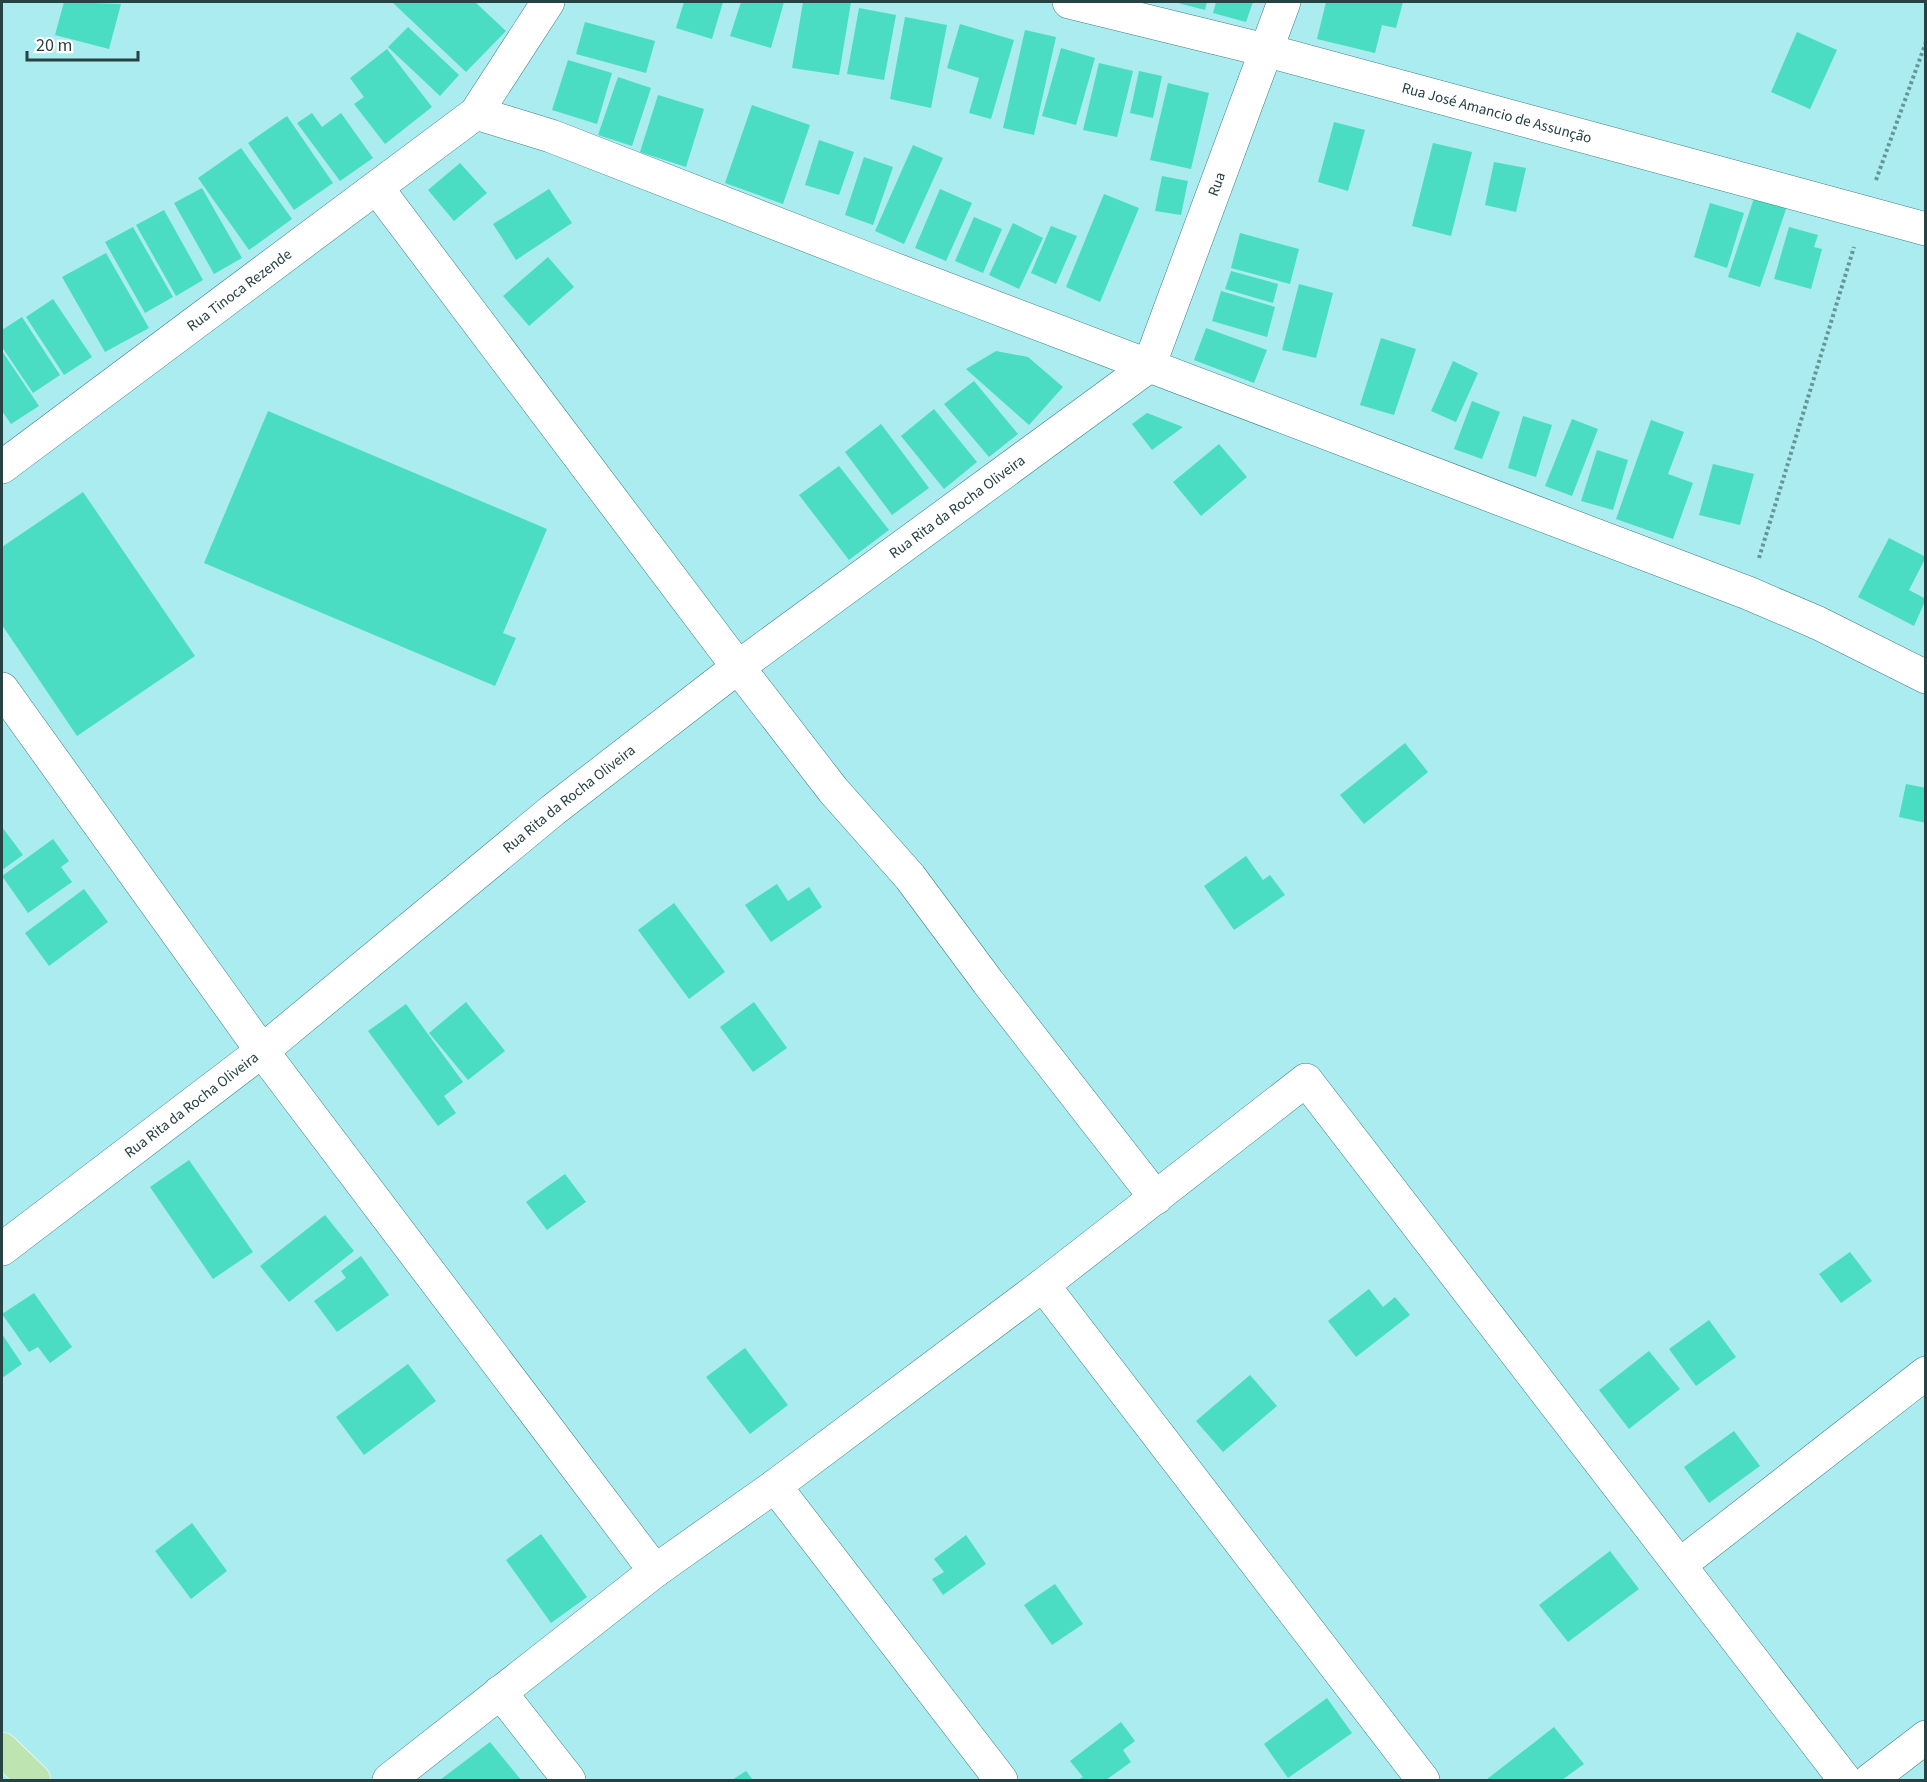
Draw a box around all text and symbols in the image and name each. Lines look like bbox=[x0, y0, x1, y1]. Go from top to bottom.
scale bar bbox=[27, 24, 138, 62]
text: 20 m bbox=[36, 33, 72, 58]
street label: Rua José Amancio de Assunção bbox=[1399, 77, 1594, 149]
street label: Rua bbox=[1202, 169, 1231, 199]
street label: Rua Tinoca Rezende bbox=[182, 244, 296, 336]
street label: Rua Rita da Rocha Oliveira bbox=[885, 450, 1029, 563]
street label: Rua Rita da Rocha Oliveira bbox=[498, 740, 640, 858]
street label: Rua Rita da Rocha Oliveira bbox=[120, 1047, 263, 1163]

